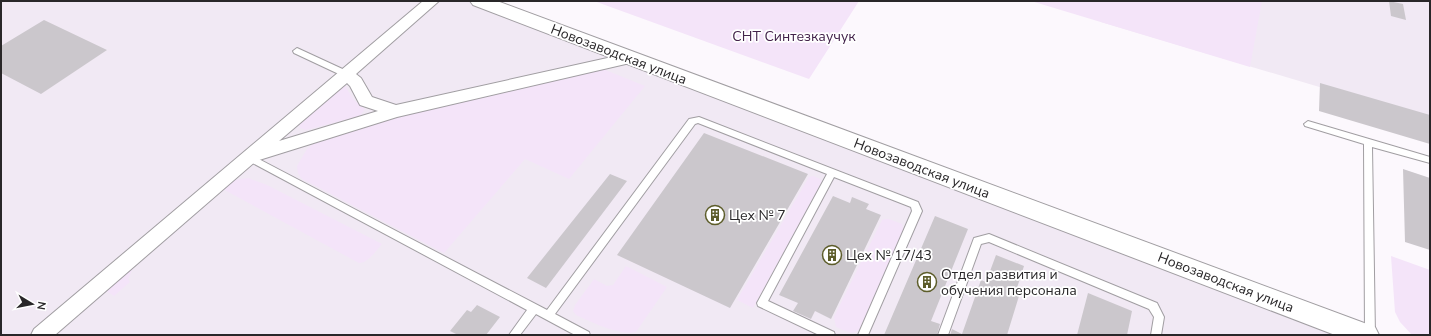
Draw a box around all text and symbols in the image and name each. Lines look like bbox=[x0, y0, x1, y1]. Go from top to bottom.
street label: Новозаводская улица bbox=[548, 20, 690, 89]
park label: СНТ Синтезкаучук bbox=[732, 27, 856, 46]
street label: Новозаводская улица bbox=[851, 134, 993, 203]
building icon: Цех № 7 bbox=[704, 204, 726, 226]
place label: Цех № 7 bbox=[729, 206, 786, 225]
building icon: Цех № 17/43 bbox=[821, 244, 843, 266]
place label: Цех № 17/43 bbox=[846, 246, 932, 265]
street label: Новозаводская улица bbox=[1155, 248, 1297, 317]
place label: Отдел развития и обучения персонала bbox=[941, 265, 1077, 300]
building icon: Отдел развития и обучения персонала bbox=[916, 271, 938, 293]
north arrow bbox=[12, 284, 52, 324]
text: N bbox=[33, 300, 49, 311]

